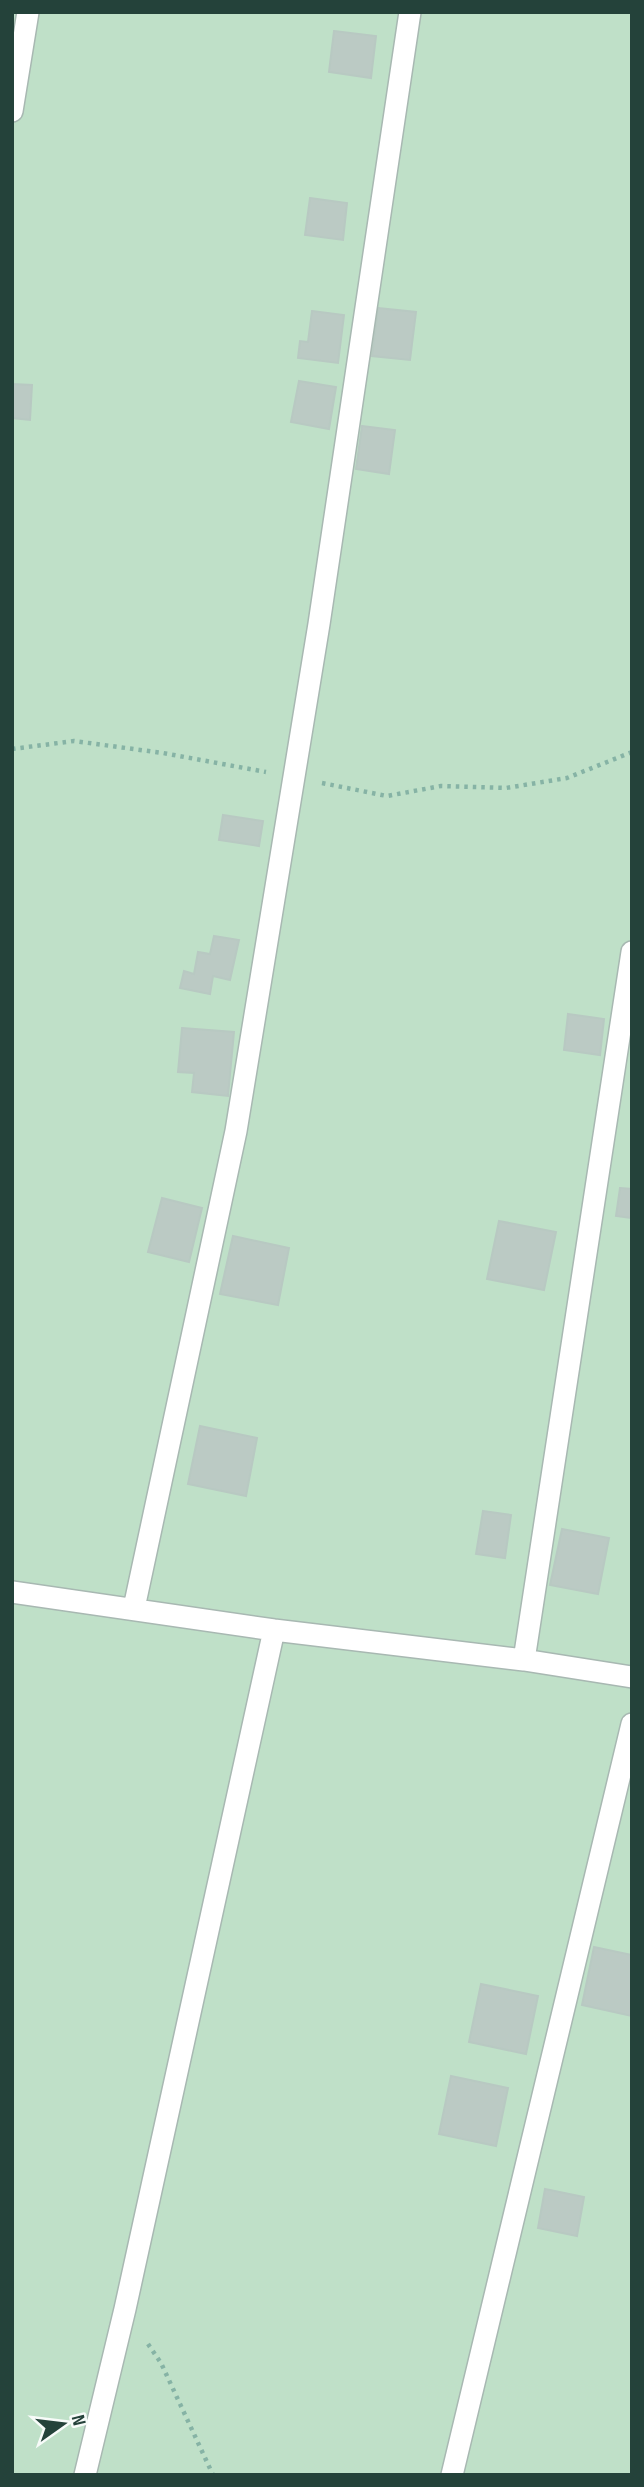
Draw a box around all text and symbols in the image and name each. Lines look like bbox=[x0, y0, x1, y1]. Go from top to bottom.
north arrow bbox=[28, 2389, 98, 2459]
text: N bbox=[66, 2413, 90, 2428]

